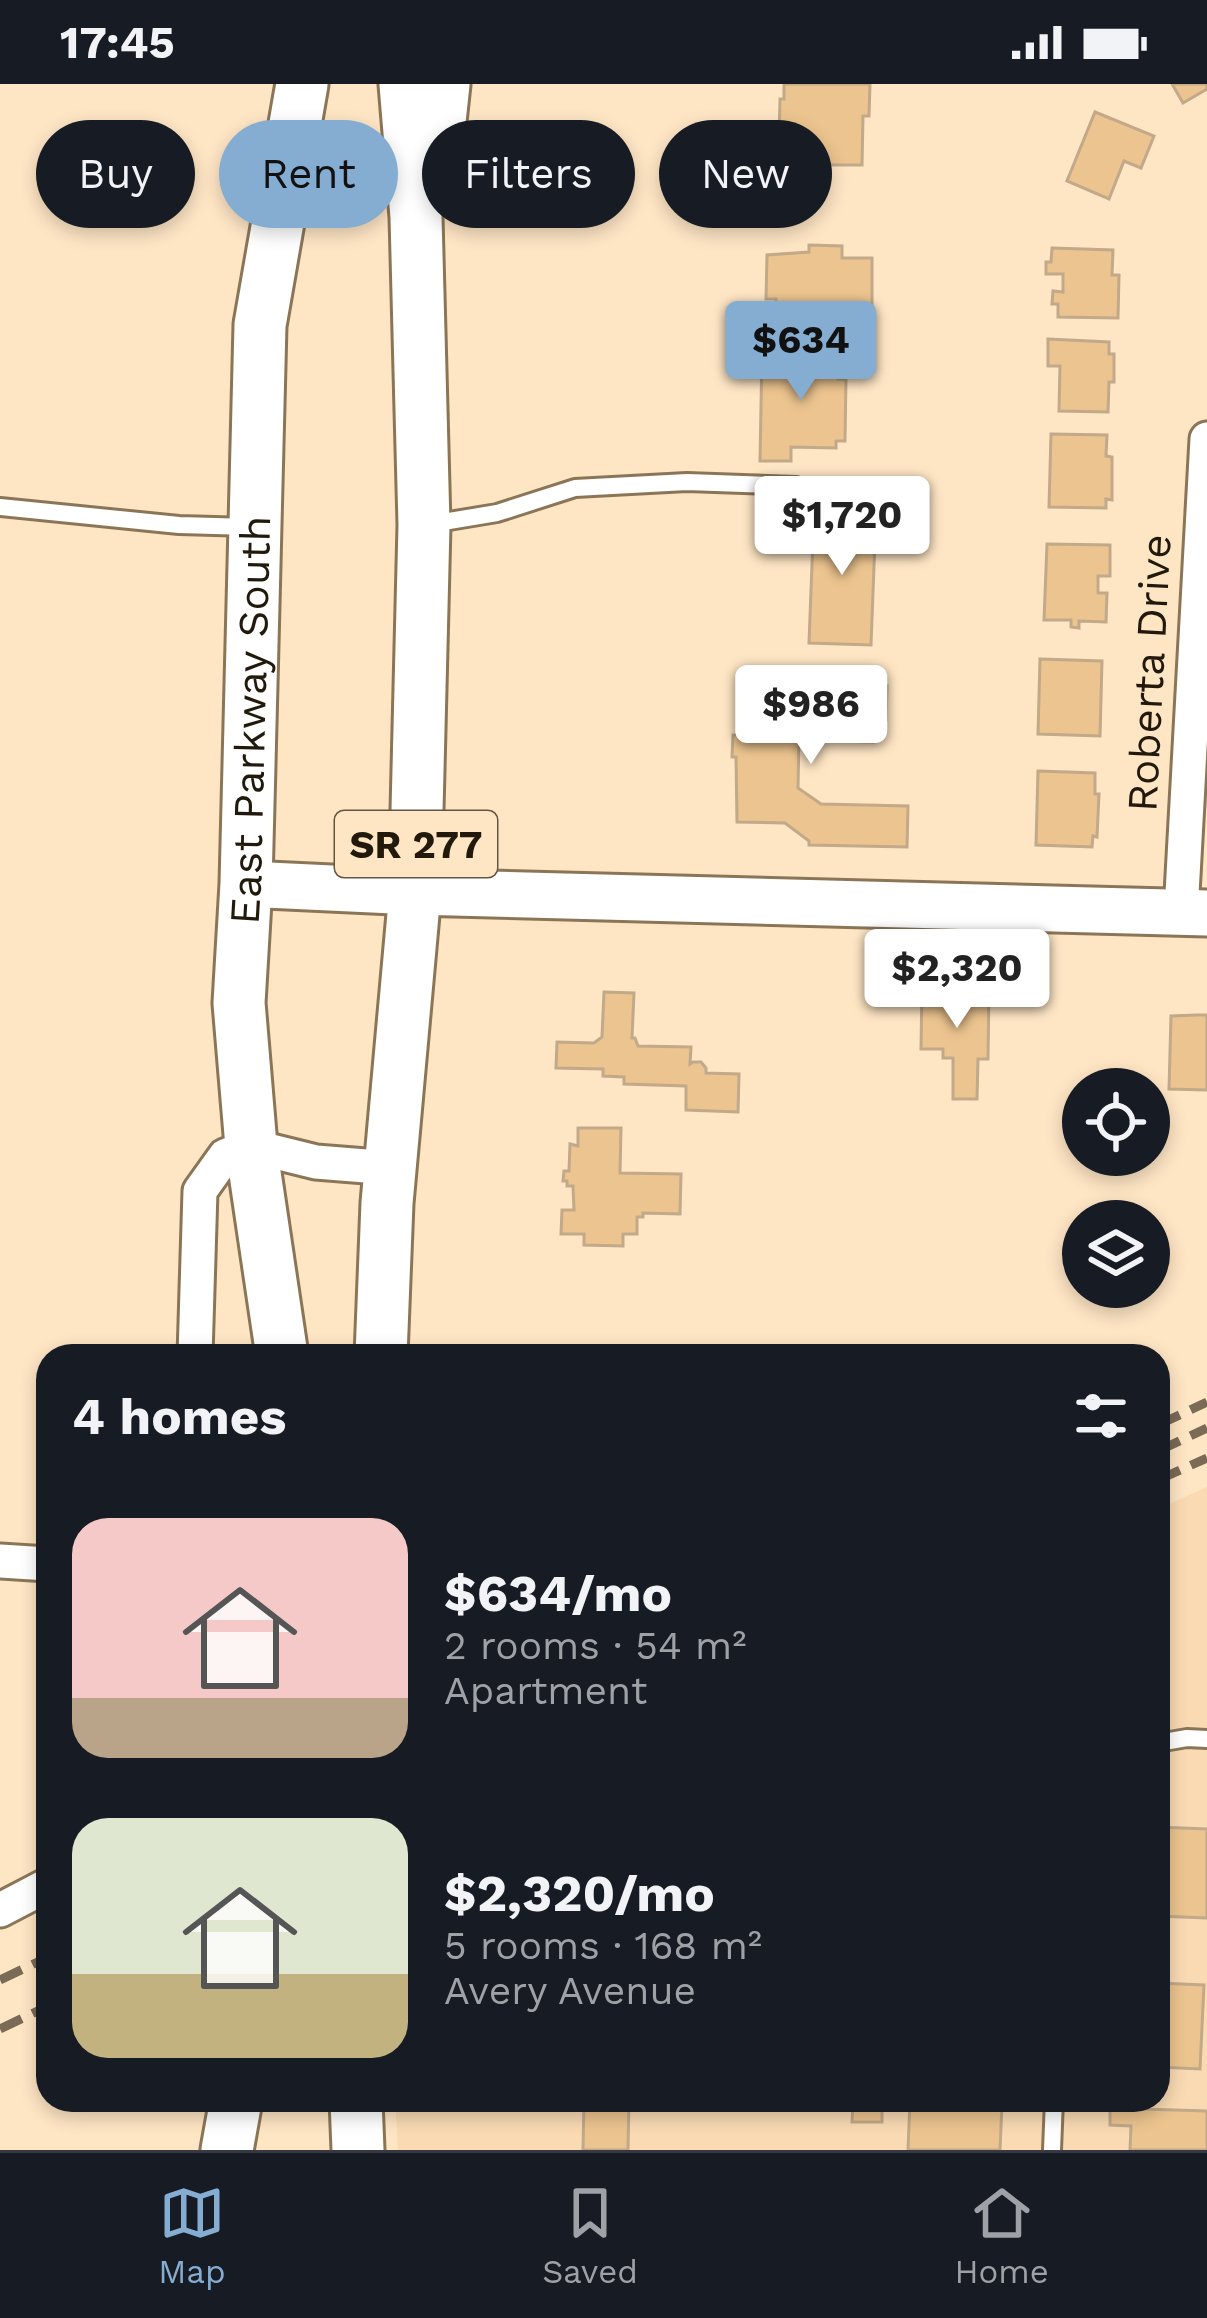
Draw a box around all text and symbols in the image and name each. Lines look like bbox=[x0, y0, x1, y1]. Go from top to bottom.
text: 17:45 bbox=[60, 16, 175, 69]
chip: Buy bbox=[36, 120, 195, 228]
chip: Rent bbox=[219, 120, 398, 228]
chip: Filters bbox=[422, 120, 635, 228]
chip: New bbox=[659, 120, 832, 228]
pin: $634 bbox=[730, 301, 872, 403]
text: $634 bbox=[752, 317, 850, 362]
pin: $1,720 bbox=[744, 476, 940, 578]
text: $1,720 bbox=[782, 492, 902, 537]
street label: East Parkway South bbox=[219, 515, 280, 926]
street label: Roberta Drive bbox=[1117, 533, 1181, 813]
pin: $986 bbox=[740, 665, 882, 767]
text: $986 bbox=[762, 681, 860, 726]
road number: SR 277 bbox=[335, 811, 497, 877]
pin: $2,320 bbox=[859, 929, 1055, 1031]
text: $2,320 bbox=[891, 945, 1023, 990]
map controls bbox=[1062, 1068, 1170, 1308]
button: locate bbox=[1062, 1068, 1170, 1176]
button: layers bbox=[1062, 1200, 1170, 1308]
icon: filters bbox=[1068, 1383, 1134, 1449]
text: 4 homes bbox=[72, 1387, 286, 1446]
text: $634/mo bbox=[444, 1564, 672, 1623]
icon: home bbox=[168, 1566, 312, 1710]
text: 2 rooms · 54 m² bbox=[444, 1623, 746, 1668]
text: Apartment bbox=[444, 1668, 647, 1713]
text: $2,320/mo bbox=[444, 1864, 715, 1923]
icon: home bbox=[168, 1866, 312, 2010]
text: 5 rooms · 168 m² bbox=[444, 1923, 762, 1968]
text: Avery Avenue bbox=[444, 1968, 696, 2013]
tab: Map bbox=[158, 2180, 226, 2291]
tab: Saved bbox=[542, 2180, 638, 2291]
tab: Home bbox=[954, 2180, 1049, 2291]

